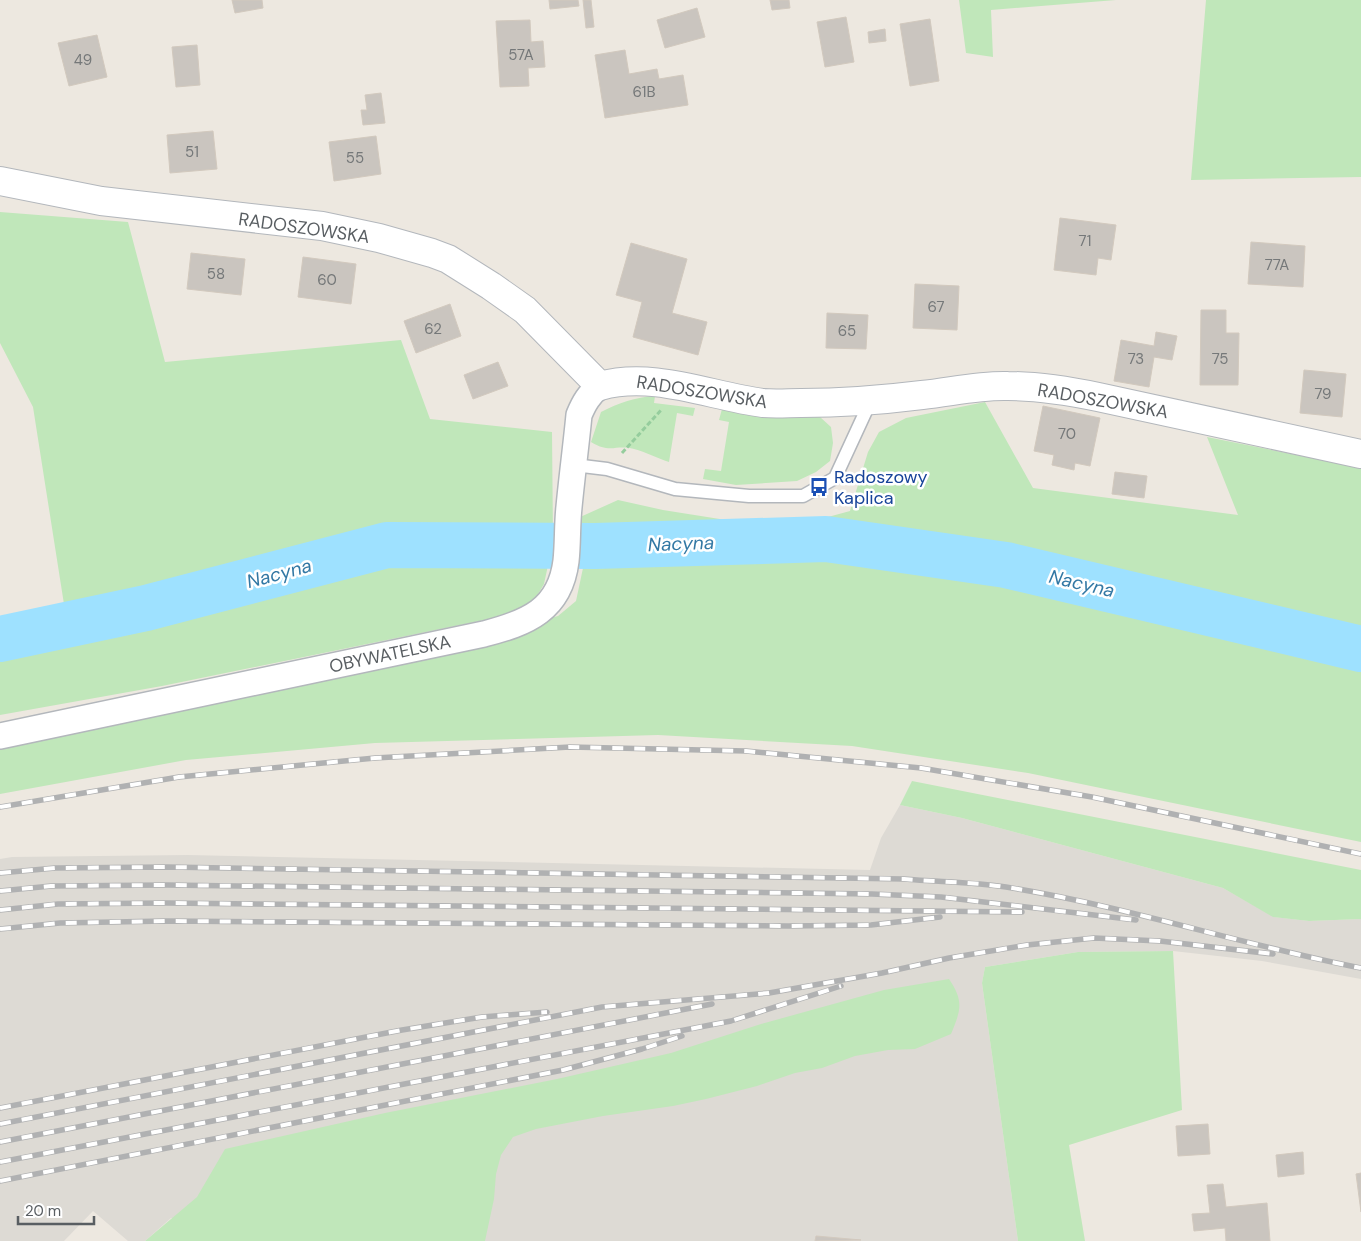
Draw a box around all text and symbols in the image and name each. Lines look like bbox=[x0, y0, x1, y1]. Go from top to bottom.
house number: 57A bbox=[508, 45, 534, 65]
house number: 49 bbox=[74, 50, 92, 70]
house number: 61B bbox=[632, 82, 656, 102]
house number: 51 bbox=[185, 142, 199, 162]
house number: 55 bbox=[346, 148, 364, 168]
street label: RADOSZOWSKA bbox=[237, 207, 371, 249]
house number: 71 bbox=[1079, 231, 1091, 251]
house number: 77A bbox=[1265, 255, 1289, 275]
house number: 58 bbox=[207, 264, 225, 284]
house number: 60 bbox=[317, 270, 337, 290]
house number: 67 bbox=[927, 297, 945, 317]
house number: 62 bbox=[424, 319, 442, 339]
house number: 65 bbox=[838, 321, 856, 341]
house number: 73 bbox=[1128, 349, 1144, 369]
house number: 75 bbox=[1212, 349, 1228, 369]
street label: RADOSZOWSKA bbox=[635, 370, 769, 414]
street label: RADOSZOWSKA bbox=[1036, 378, 1170, 424]
house number: 79 bbox=[1314, 384, 1332, 404]
house number: 70 bbox=[1058, 424, 1076, 444]
place label: Radoszowy Kaplica bbox=[834, 465, 928, 510]
bus stop icon: Radoszowy Kaplica bbox=[808, 476, 830, 498]
water label: Nacyna bbox=[647, 530, 715, 557]
water label: Nacyna bbox=[244, 553, 314, 594]
water label: Nacyna bbox=[1047, 564, 1117, 603]
street label: OBYWATELSKA bbox=[327, 629, 453, 679]
scale bar bbox=[18, 1194, 94, 1226]
text: 20 m bbox=[25, 1201, 61, 1221]

